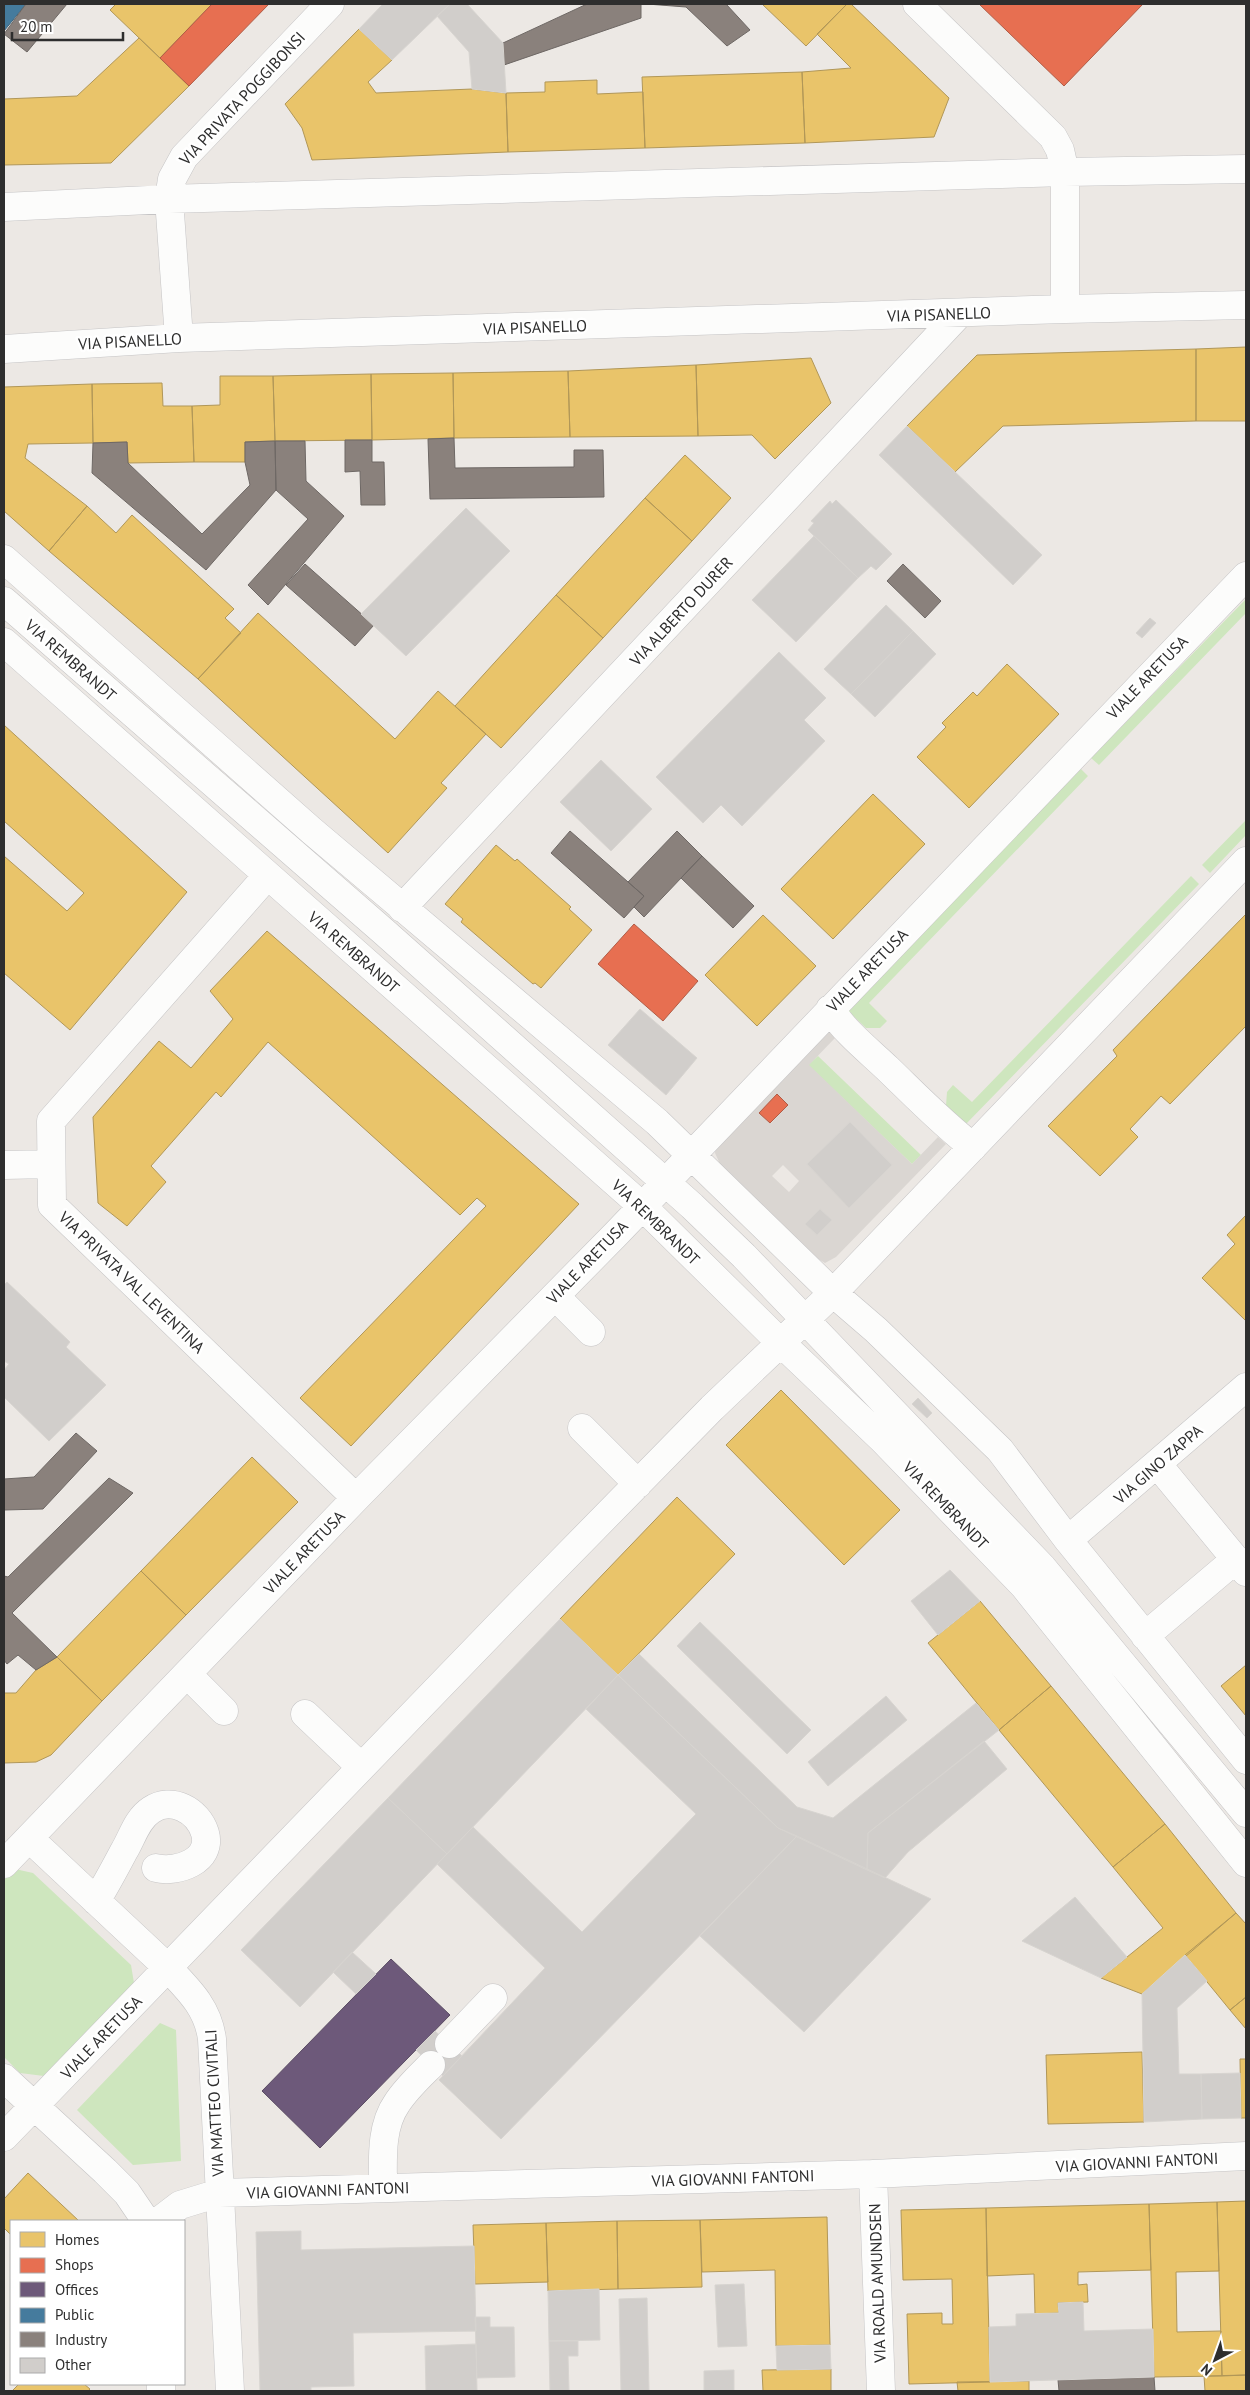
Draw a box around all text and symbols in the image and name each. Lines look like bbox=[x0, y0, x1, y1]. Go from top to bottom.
scale bar bbox=[12, 10, 124, 42]
text: 20 m bbox=[20, 17, 53, 36]
street label: VIA PRIVATA POGGIBONSI bbox=[174, 27, 309, 170]
street label: VIA PISANELLO bbox=[886, 302, 991, 326]
street label: VIA PISANELLO bbox=[482, 315, 587, 339]
street label: VIA PISANELLO bbox=[77, 328, 182, 354]
street label: VIA ALBERTO DURER bbox=[625, 552, 737, 671]
street label: VIA REMBRANDT bbox=[20, 614, 121, 705]
street label: VIALE ARETUSA bbox=[1101, 631, 1192, 724]
street label: VIA REMBRANDT bbox=[303, 906, 404, 997]
street label: VIALE ARETUSA bbox=[821, 924, 912, 1017]
street label: VIA REMBRANDT bbox=[607, 1174, 704, 1269]
street label: VIA PRIVATA VAL LEVENTINA bbox=[54, 1206, 210, 1357]
street label: VIALE ARETUSA bbox=[541, 1216, 632, 1309]
street label: VIA GINO ZAPPA bbox=[1109, 1420, 1207, 1509]
street label: VIA REMBRANDT bbox=[898, 1456, 993, 1553]
street label: VIALE ARETUSA bbox=[258, 1506, 349, 1599]
street label: VIALE ARETUSA bbox=[55, 1991, 146, 2084]
street label: VIA MATTEO CIVITALI bbox=[200, 2029, 228, 2178]
street label: VIA GIOVANNI FANTONI bbox=[1054, 2148, 1219, 2176]
street label: VIA GIOVANNI FANTONI bbox=[650, 2165, 815, 2191]
street label: VIA GIOVANNI FANTONI bbox=[245, 2177, 410, 2203]
street label: VIA ROALD AMUNDSEN bbox=[864, 2203, 890, 2364]
legend bbox=[10, 2220, 185, 2385]
text: Homes bbox=[55, 2230, 99, 2249]
text: Shops bbox=[55, 2255, 94, 2274]
text: Offices bbox=[55, 2280, 99, 2299]
text: Public bbox=[55, 2305, 94, 2324]
text: Industry bbox=[55, 2330, 107, 2349]
north arrow bbox=[1190, 2335, 1240, 2385]
text: Other bbox=[55, 2355, 91, 2374]
text: N bbox=[1197, 2360, 1216, 2380]

